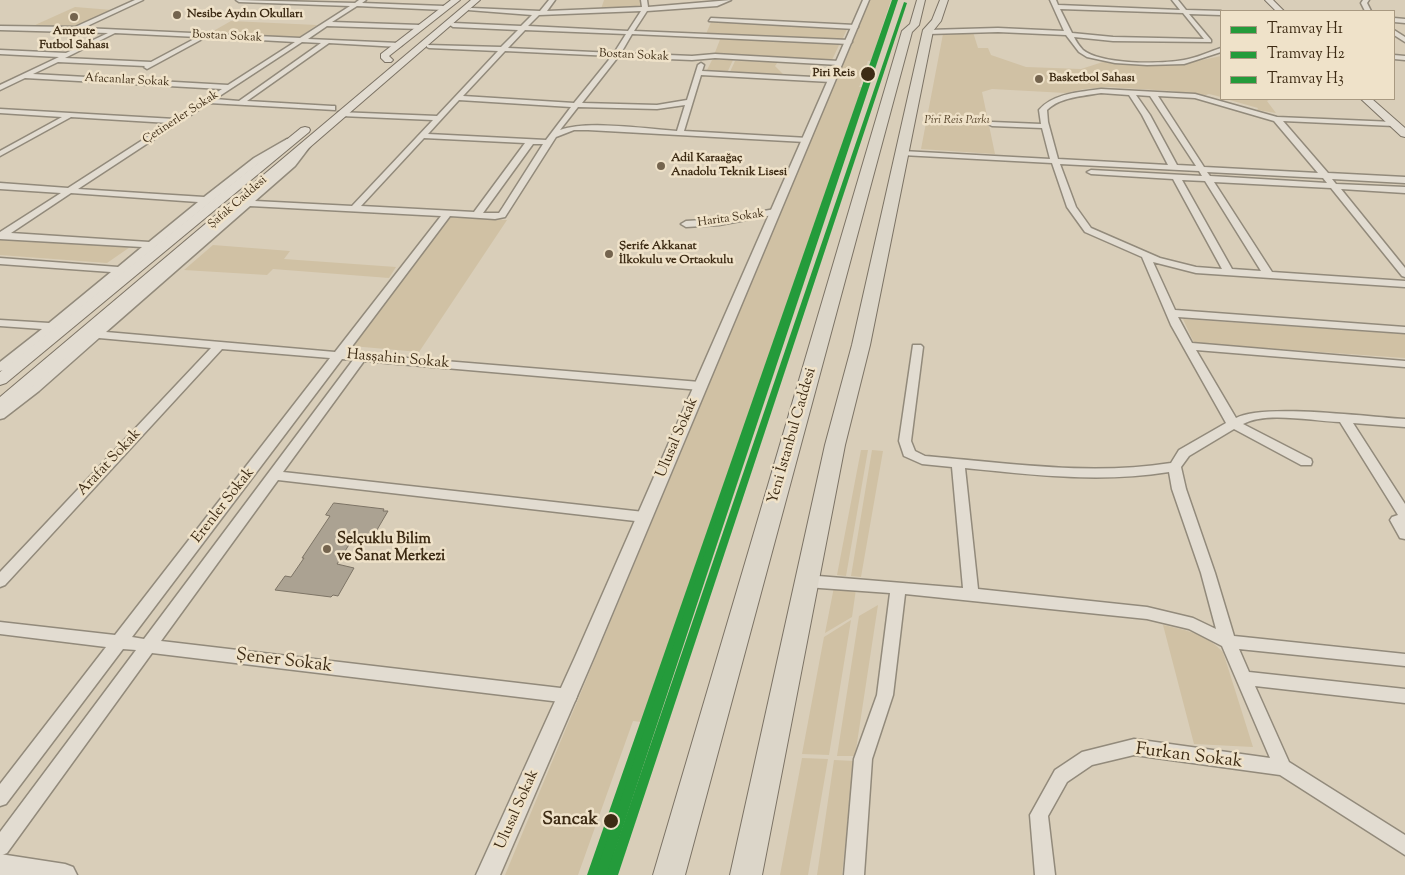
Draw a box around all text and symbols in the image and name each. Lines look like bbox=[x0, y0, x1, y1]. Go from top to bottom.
place label: Nesibe Aydın Okulları bbox=[187, 8, 303, 22]
marker: Nesibe Aydın Okulları bbox=[171, 9, 183, 21]
legend bbox=[1220, 10, 1395, 100]
marker: Ampute Futbol Sahası bbox=[68, 11, 80, 23]
text: Tramvay H1 bbox=[1267, 19, 1343, 40]
place label: Ampute Futbol Sahası bbox=[39, 25, 109, 53]
street label: Bostan Sokak bbox=[191, 28, 263, 46]
text: Tramvay H2 bbox=[1267, 44, 1345, 65]
street label: Bostan Sokak bbox=[598, 47, 670, 65]
marker: Piri Reis bbox=[859, 65, 877, 83]
place label: Piri Reis bbox=[813, 67, 855, 81]
text: Tramvay H3 bbox=[1267, 69, 1344, 90]
street label: Afacanlar Sokak bbox=[84, 72, 170, 90]
place label: Basketbol Sahası bbox=[1049, 72, 1135, 86]
marker: Basketbol Sahası bbox=[1033, 73, 1045, 85]
street label: Çetinerler Sokak bbox=[140, 88, 222, 148]
park label: Piri Reis Parkı bbox=[924, 114, 990, 128]
place label: Adil Karaağaç Anadolu Teknik Lisesi bbox=[671, 152, 787, 180]
marker: Adil Karaağaç Anadolu Teknik Lisesi bbox=[655, 160, 667, 172]
street label: Şafak Caddesi bbox=[206, 174, 270, 232]
street label: Harita Sokak bbox=[697, 207, 765, 231]
place label: Şerife Akkanat İlkokulu ve Ortaokulu bbox=[619, 240, 733, 268]
marker: Şerife Akkanat İlkokulu ve Ortaokulu bbox=[603, 248, 615, 260]
street label: Hasşahin Sokak bbox=[346, 347, 450, 373]
street label: Yeni İstanbul Caddesi bbox=[765, 366, 821, 506]
street label: Ulusal Sokak bbox=[653, 395, 703, 481]
street label: Arafat Sokak bbox=[74, 426, 146, 500]
street label: Erenler Sokak bbox=[189, 465, 259, 547]
place label: Selçuklu Bilim ve Sanat Merkezi bbox=[337, 531, 445, 566]
marker: Selçuklu Bilim ve Sanat Merkezi bbox=[321, 543, 333, 555]
street label: Şener Sokak bbox=[235, 645, 333, 679]
street label: Furkan Sokak bbox=[1134, 740, 1244, 774]
street label: Ulusal Sokak bbox=[492, 767, 544, 853]
place label: Sancak bbox=[542, 810, 598, 832]
marker: Sancak bbox=[602, 812, 620, 830]

